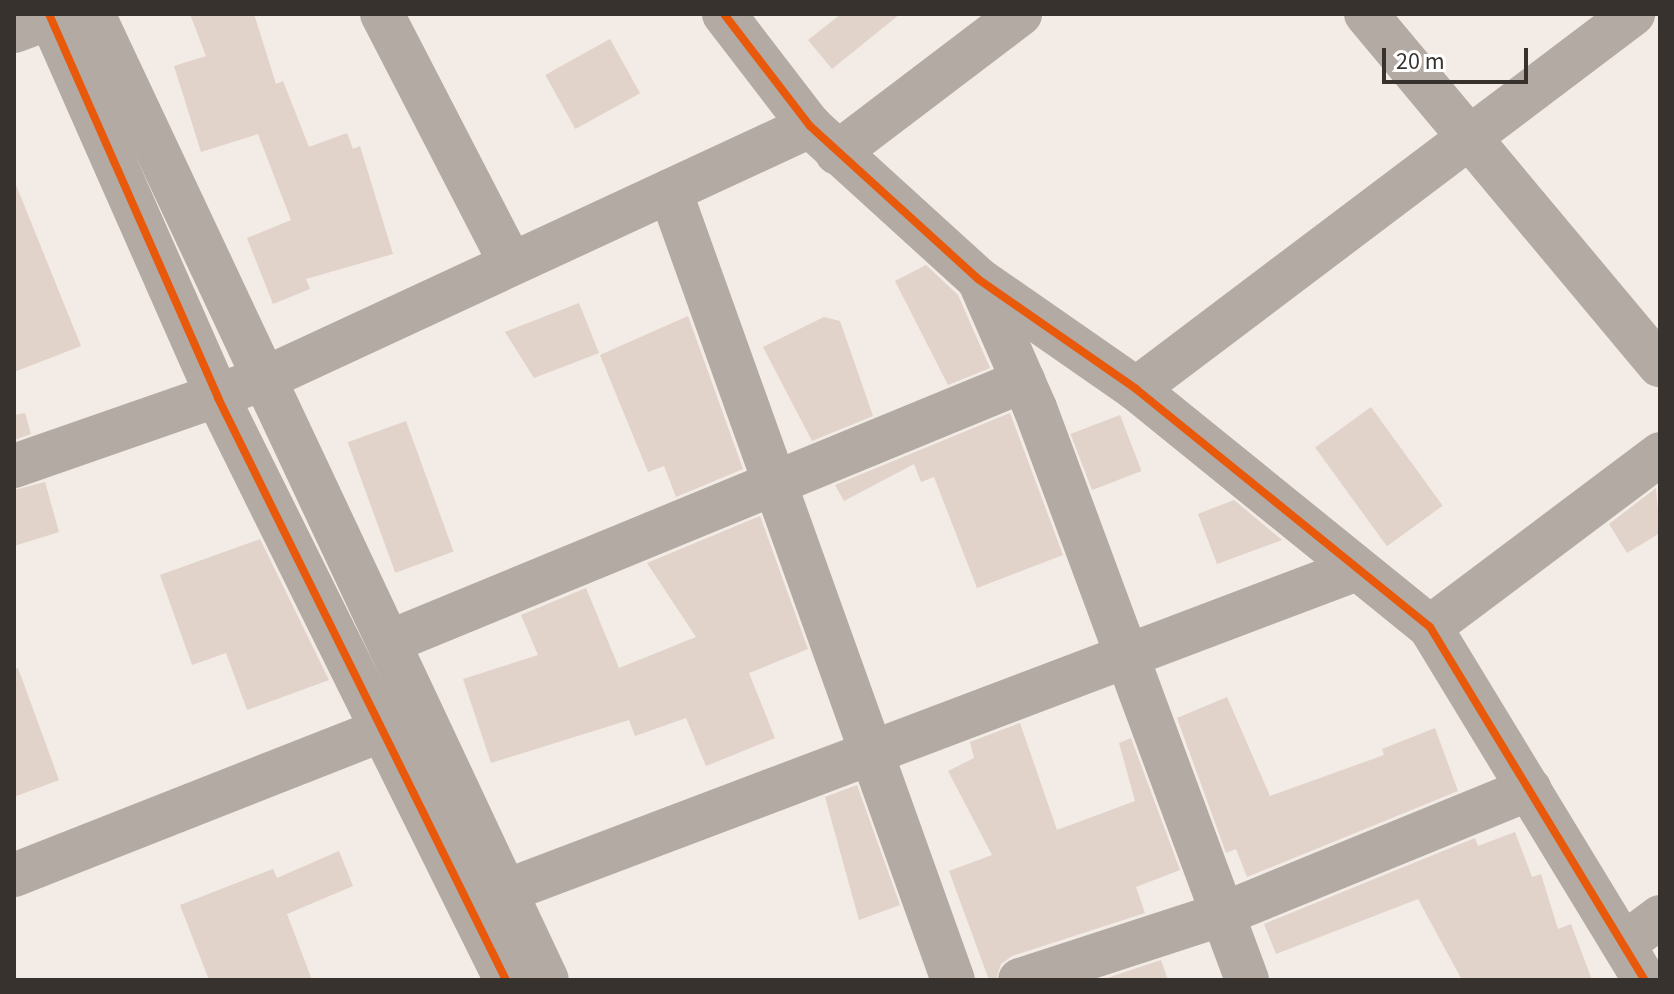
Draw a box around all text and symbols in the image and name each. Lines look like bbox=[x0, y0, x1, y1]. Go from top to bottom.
scale bar bbox=[1386, 32, 1532, 82]
text: 20 m bbox=[1396, 44, 1445, 79]

